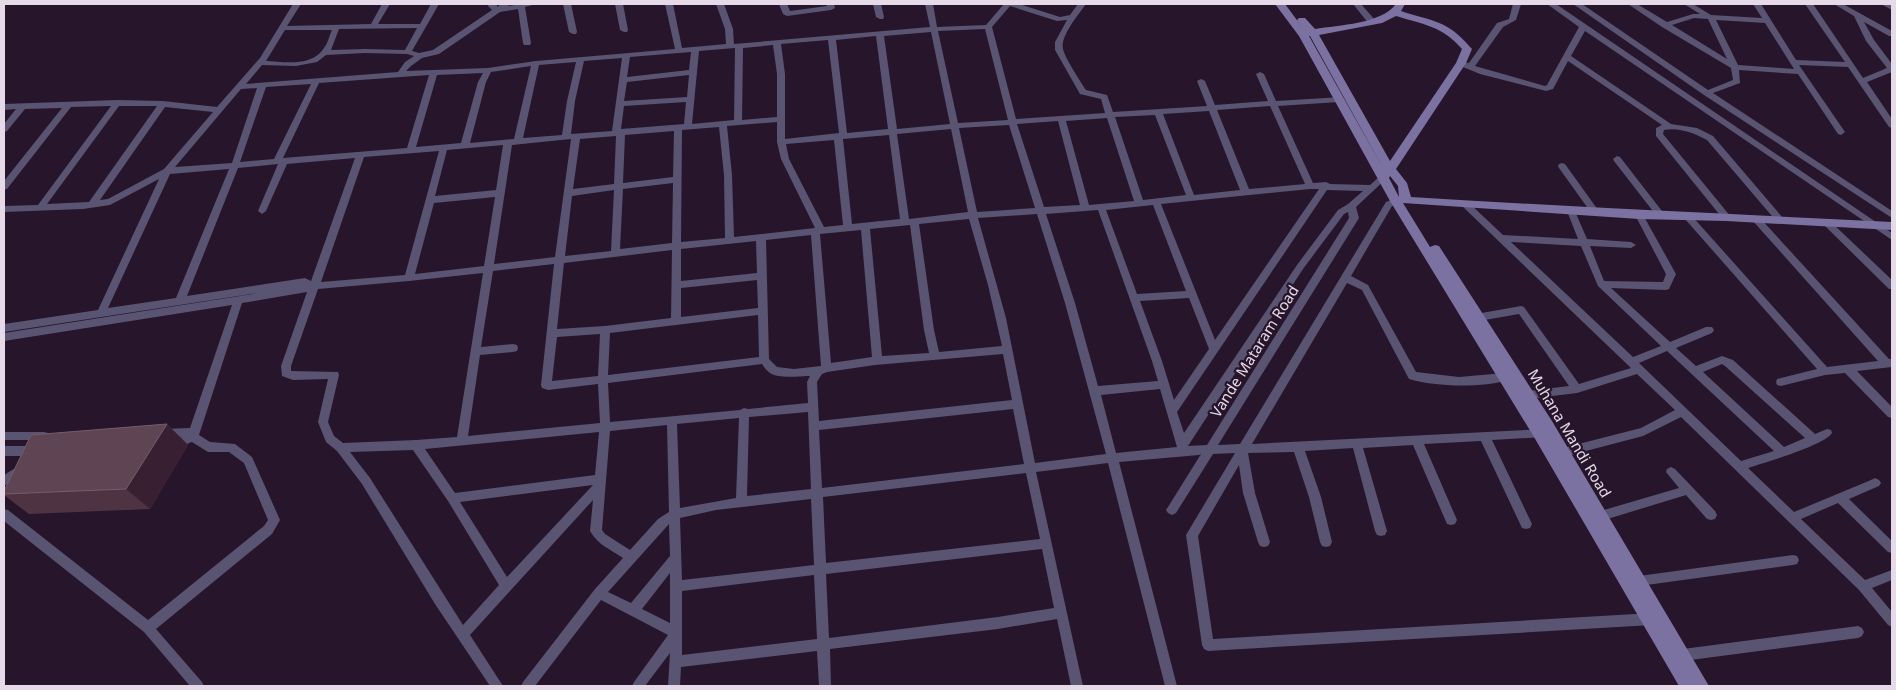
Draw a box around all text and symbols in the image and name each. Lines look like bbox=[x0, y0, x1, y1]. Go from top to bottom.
street label: Vande Mataram Road bbox=[1205, 281, 1303, 421]
street label: Muhana Mandi Road bbox=[1524, 365, 1616, 501]

